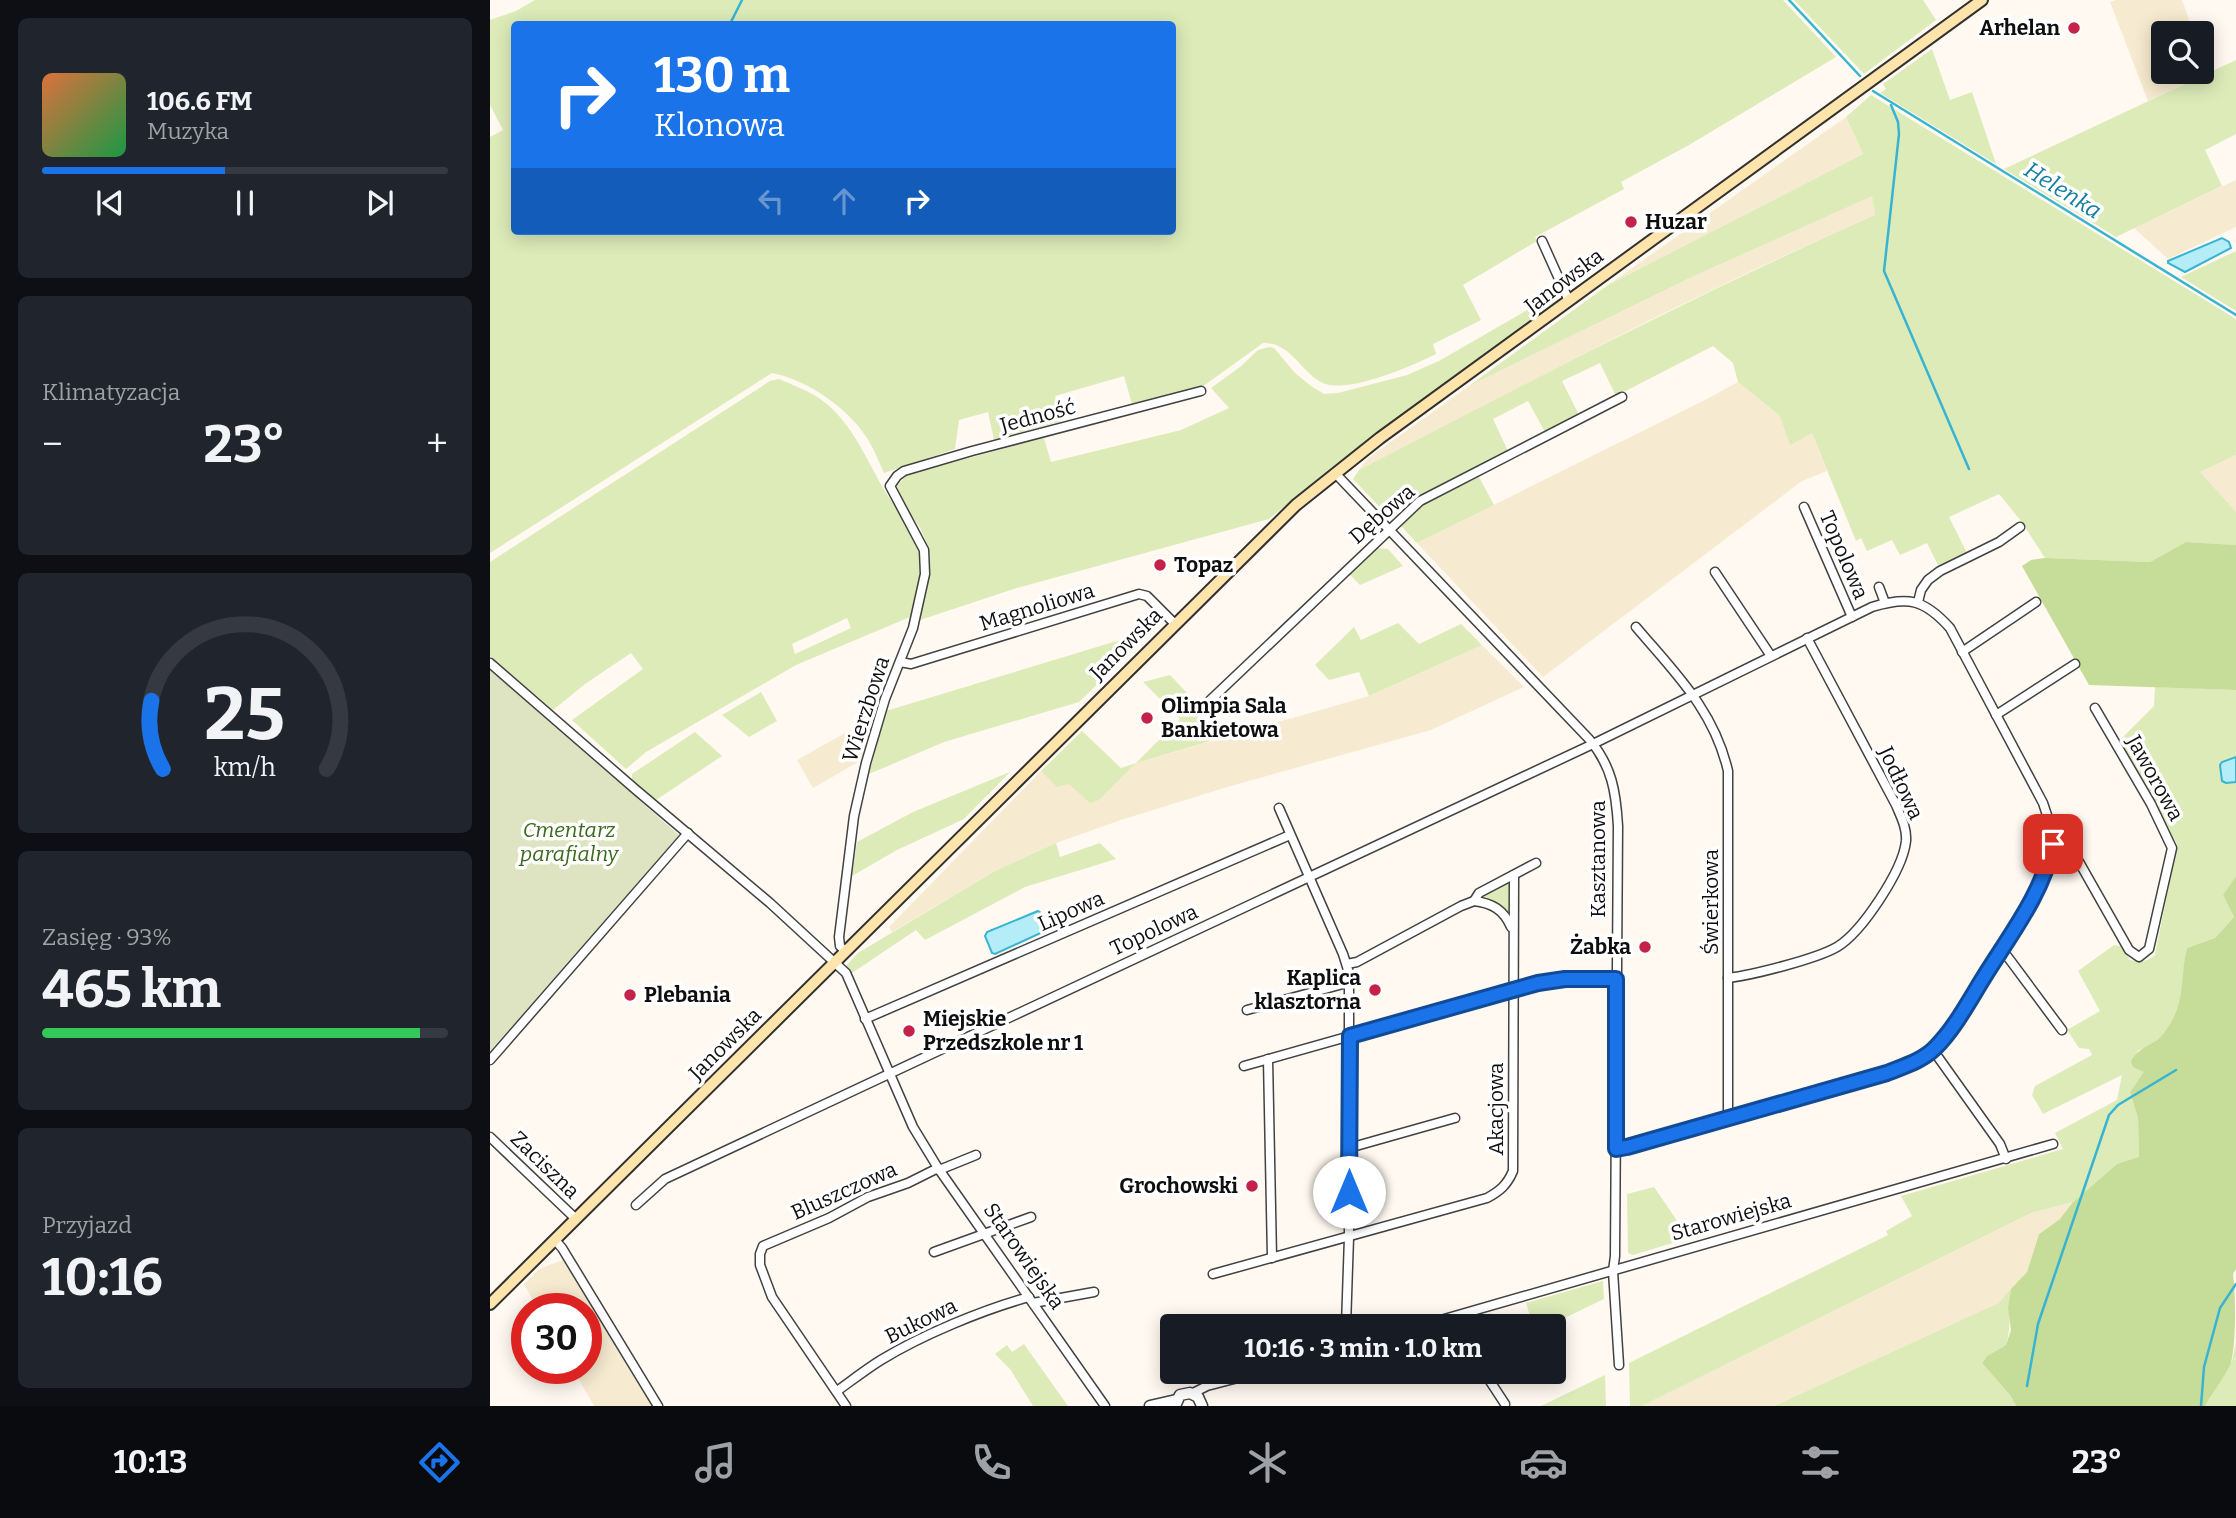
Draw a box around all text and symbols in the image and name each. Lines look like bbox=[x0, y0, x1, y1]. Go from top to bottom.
place label: Arhelan bbox=[1979, 15, 2060, 41]
marker: Arhelan bbox=[2066, 20, 2082, 36]
map controls bbox=[2151, 21, 2214, 84]
button: search bbox=[2151, 21, 2214, 84]
text: 130 m bbox=[654, 46, 790, 105]
icon: right bbox=[539, 49, 630, 140]
text: 106.6 FM bbox=[147, 86, 252, 117]
text: Klonowa bbox=[654, 106, 785, 144]
text: Muzyka bbox=[147, 117, 229, 145]
water label: Helenka bbox=[2019, 155, 2107, 225]
icon: left bbox=[752, 182, 790, 220]
icon: ahead bbox=[825, 182, 863, 220]
icon: right bbox=[898, 182, 936, 220]
icon: previous bbox=[91, 184, 129, 222]
icon: pause bbox=[226, 184, 264, 222]
icon: next bbox=[361, 184, 399, 222]
place label: Huzar bbox=[1645, 209, 1707, 235]
marker: Huzar bbox=[1623, 214, 1639, 230]
street label: Janowska bbox=[1519, 243, 1609, 320]
text: Klimatyzacja bbox=[42, 378, 180, 406]
street label: Jedność bbox=[996, 393, 1079, 439]
text: 23° bbox=[204, 413, 286, 476]
text: − bbox=[42, 421, 63, 467]
text: + bbox=[426, 421, 448, 467]
street label: Dębowa bbox=[1344, 478, 1420, 549]
street label: Topolowa bbox=[1814, 507, 1874, 604]
place label: Topaz bbox=[1174, 552, 1233, 578]
marker: Topaz bbox=[1152, 557, 1168, 573]
street label: Magnoliowa bbox=[977, 577, 1098, 637]
street label: Janowska bbox=[1084, 602, 1168, 686]
street label: Wierzbowa bbox=[837, 653, 895, 765]
text: 25 bbox=[205, 671, 285, 758]
place label: Olimpia Sala Bankietowa bbox=[1161, 693, 1287, 743]
marker: Olimpia Sala Bankietowa bbox=[1139, 710, 1155, 726]
street label: Jaworowa bbox=[2120, 730, 2189, 826]
street label: Jodłowa bbox=[1872, 741, 1929, 824]
text: km/h bbox=[214, 753, 276, 783]
street label: Kasztanowa bbox=[1585, 800, 1611, 918]
pin bbox=[2023, 814, 2083, 874]
park label: Cmentarz parafialny bbox=[518, 817, 620, 867]
icon: arrive bbox=[2034, 825, 2072, 863]
street label: Świerkowa bbox=[1698, 849, 1724, 955]
street label: Lipowa bbox=[1034, 885, 1109, 937]
street label: Topolowa bbox=[1106, 898, 1202, 962]
text: Zasięg · 93% bbox=[42, 923, 172, 951]
place label: Żabka bbox=[1570, 933, 1631, 960]
marker: Żabka bbox=[1637, 939, 1653, 955]
text: 465 km bbox=[42, 958, 221, 1021]
place label: Kaplica klasztorna bbox=[1255, 965, 1361, 1015]
place label: Plebania bbox=[644, 982, 731, 1008]
marker: Kaplica klasztorna bbox=[1367, 982, 1383, 998]
marker: Plebania bbox=[622, 987, 638, 1003]
street label: Janowska bbox=[683, 1002, 767, 1086]
place label: Miejskie Przedszkole nr 1 bbox=[923, 1006, 1083, 1056]
marker: Miejskie Przedszkole nr 1 bbox=[901, 1023, 917, 1039]
street label: Akacjowa bbox=[1483, 1062, 1509, 1156]
street label: Zaciszna bbox=[505, 1126, 585, 1205]
position arrow bbox=[1312, 1155, 1386, 1229]
street label: Bluszczowa bbox=[787, 1156, 901, 1226]
place label: Grochowski bbox=[1119, 1173, 1238, 1199]
marker: Grochowski bbox=[1244, 1178, 1260, 1194]
street label: Starowiejska bbox=[1668, 1187, 1795, 1247]
street label: Starowiejska bbox=[978, 1198, 1071, 1315]
text: Przyjazd bbox=[42, 1211, 132, 1239]
text: 10:16 bbox=[42, 1246, 163, 1309]
street label: Bukowa bbox=[881, 1292, 962, 1350]
speed limit sign: 30 bbox=[511, 1293, 602, 1384]
text: 10:16 · 3 min · 1.0 km bbox=[1244, 1333, 1482, 1364]
icon: directions bbox=[415, 1438, 464, 1487]
icon: music bbox=[691, 1438, 740, 1487]
icon: phone bbox=[967, 1438, 1016, 1487]
icon: climate bbox=[1243, 1438, 1292, 1487]
icon: car bbox=[1519, 1438, 1568, 1487]
icon: filters bbox=[1796, 1438, 1845, 1487]
text: 10:13 bbox=[114, 1443, 187, 1481]
text: 23° bbox=[2072, 1443, 2122, 1481]

